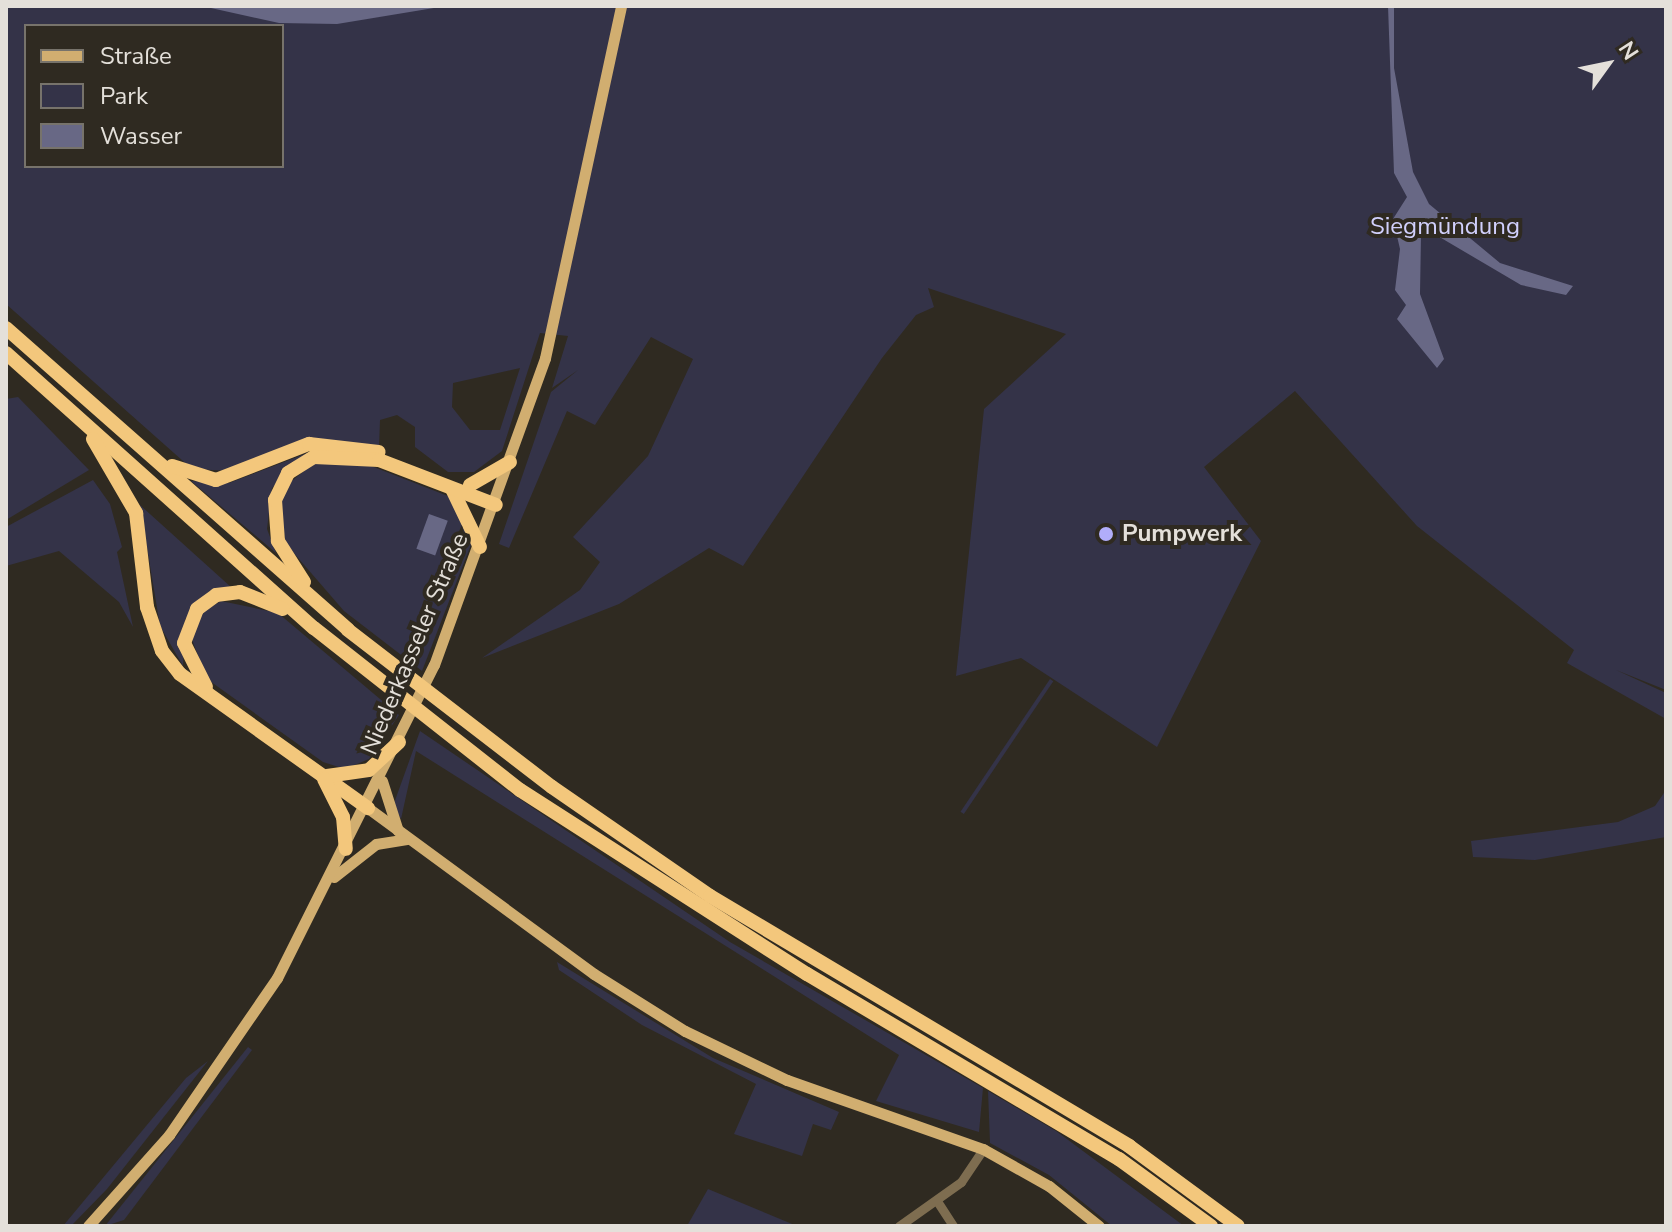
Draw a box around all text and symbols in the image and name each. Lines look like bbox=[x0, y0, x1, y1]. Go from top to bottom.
legend bbox=[24, 24, 284, 168]
north arrow bbox=[1568, 24, 1648, 104]
text: N bbox=[1611, 36, 1645, 66]
text: Straße bbox=[100, 40, 172, 72]
text: Park bbox=[100, 80, 148, 112]
text: Wasser bbox=[100, 120, 182, 152]
park label: Siegmündung bbox=[1370, 213, 1520, 241]
place label: Pumpwerk bbox=[1122, 520, 1242, 548]
marker: Pumpwerk bbox=[1097, 525, 1115, 543]
street label: Niederkasseler Straße bbox=[355, 529, 475, 759]

